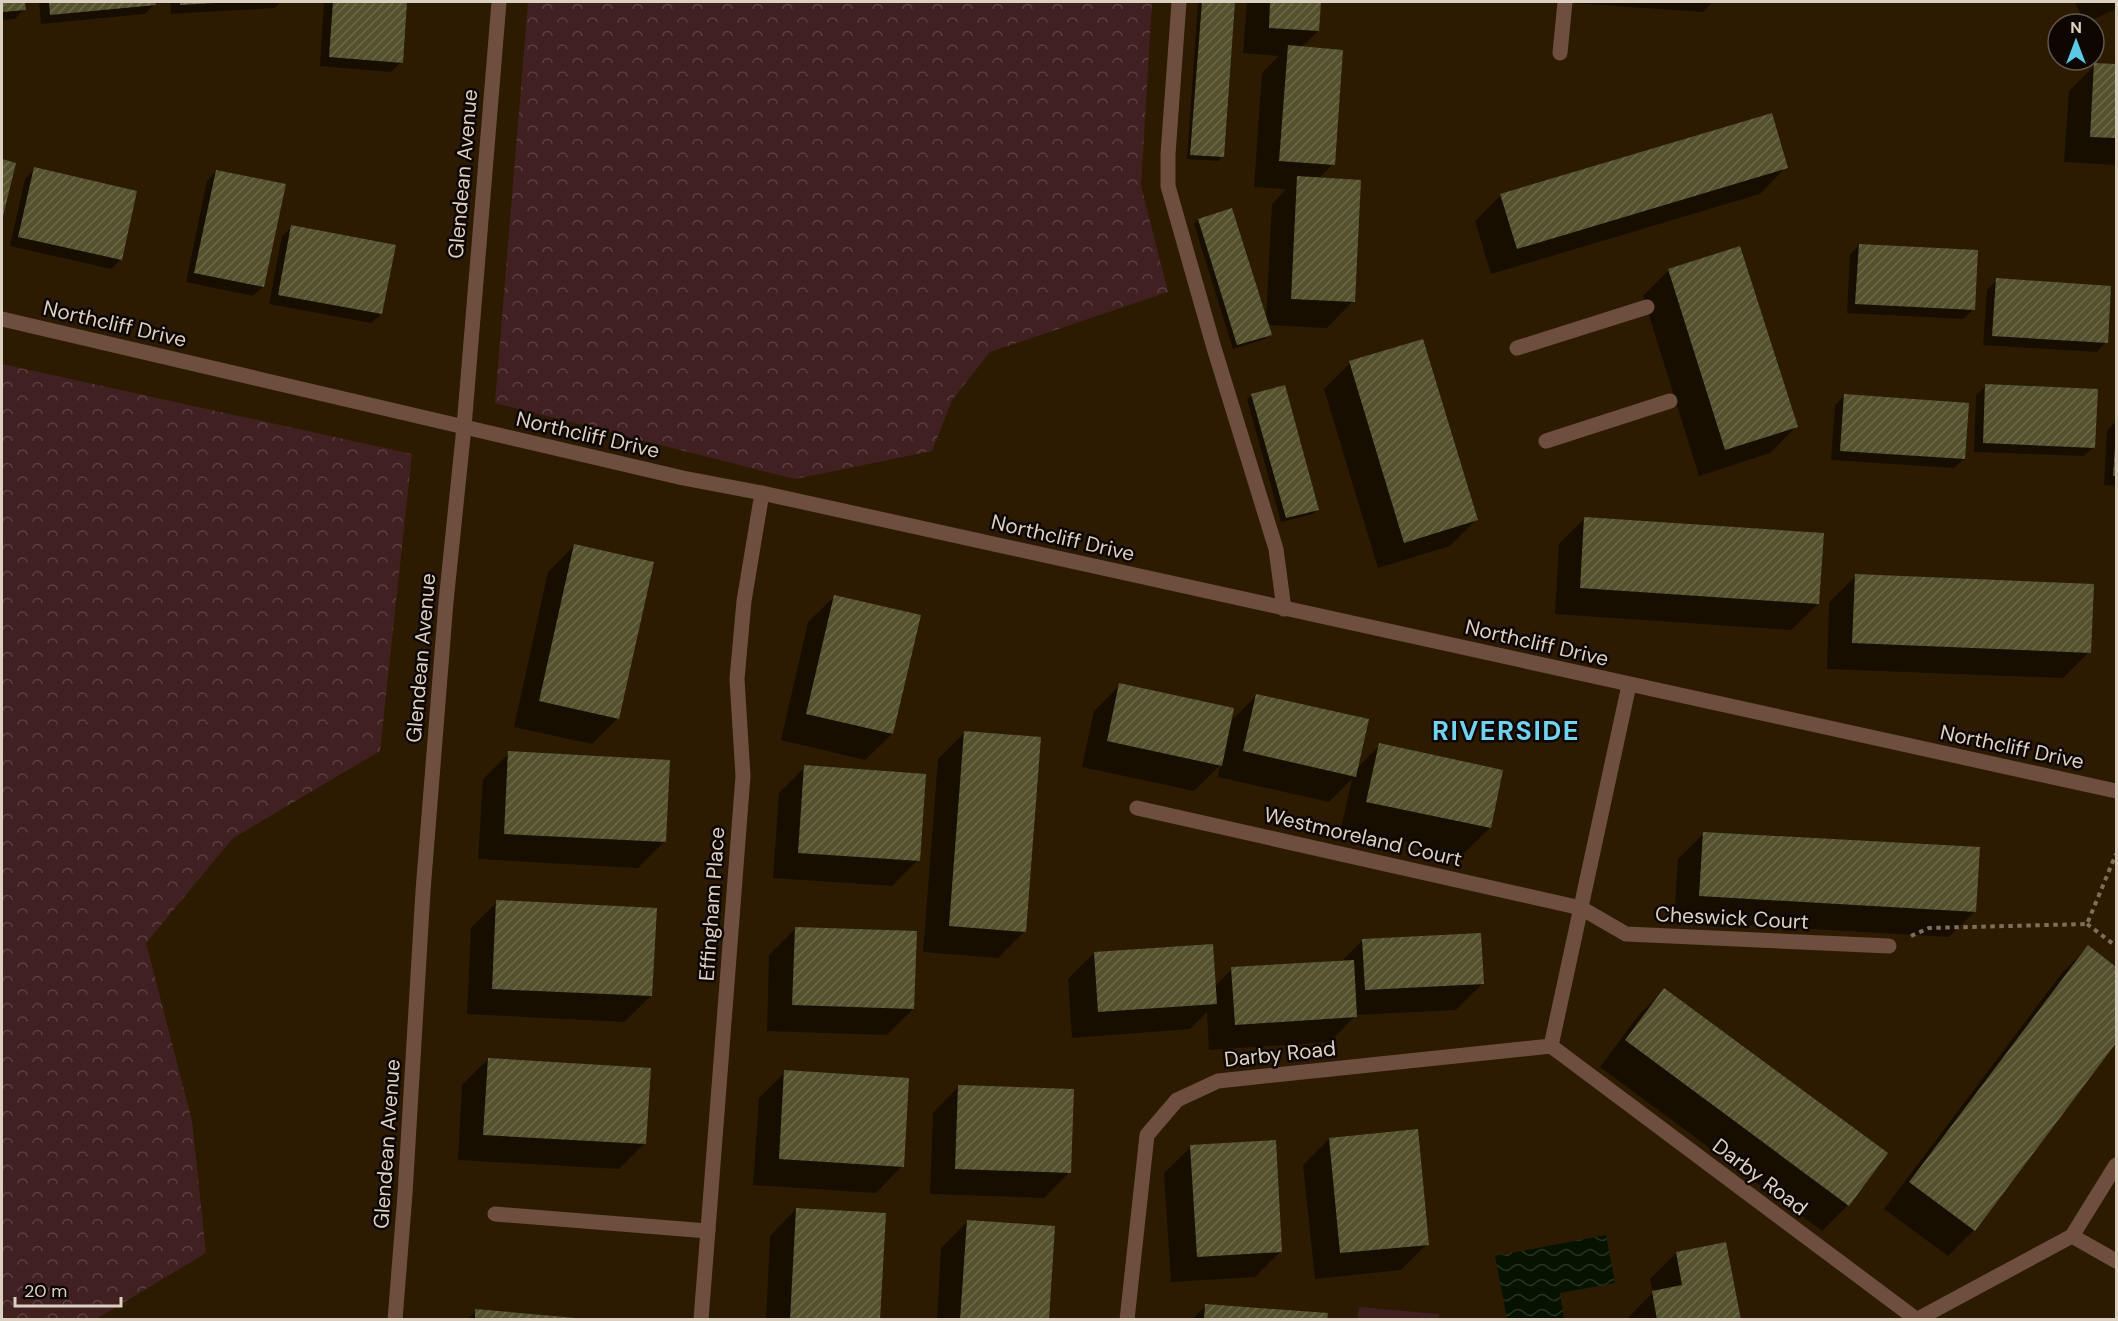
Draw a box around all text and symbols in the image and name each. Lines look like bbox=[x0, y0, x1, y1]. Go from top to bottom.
north arrow bbox=[2046, 12, 2106, 72]
text: N bbox=[2070, 17, 2082, 38]
street label: Glendean Avenue bbox=[442, 88, 484, 260]
street label: Northcliff Drive bbox=[41, 294, 190, 354]
street label: Northcliff Drive bbox=[514, 405, 663, 465]
street label: Northcliff Drive bbox=[989, 508, 1138, 568]
street label: Glendean Avenue bbox=[400, 572, 442, 744]
street label: Northcliff Drive bbox=[1463, 613, 1612, 673]
district label: RIVERSIDE bbox=[1432, 713, 1580, 748]
street label: Northcliff Drive bbox=[1938, 718, 2087, 776]
street label: Westmoreland Court bbox=[1261, 801, 1465, 873]
street label: Effingham Place bbox=[693, 826, 731, 982]
street label: Cheswick Court bbox=[1654, 900, 1810, 936]
street label: Darby Road bbox=[1223, 1034, 1337, 1074]
street label: Glendean Avenue bbox=[367, 1058, 407, 1230]
street label: Darby Road bbox=[1707, 1132, 1813, 1222]
scale bar bbox=[15, 1270, 122, 1308]
text: 20 m bbox=[24, 1279, 67, 1303]

